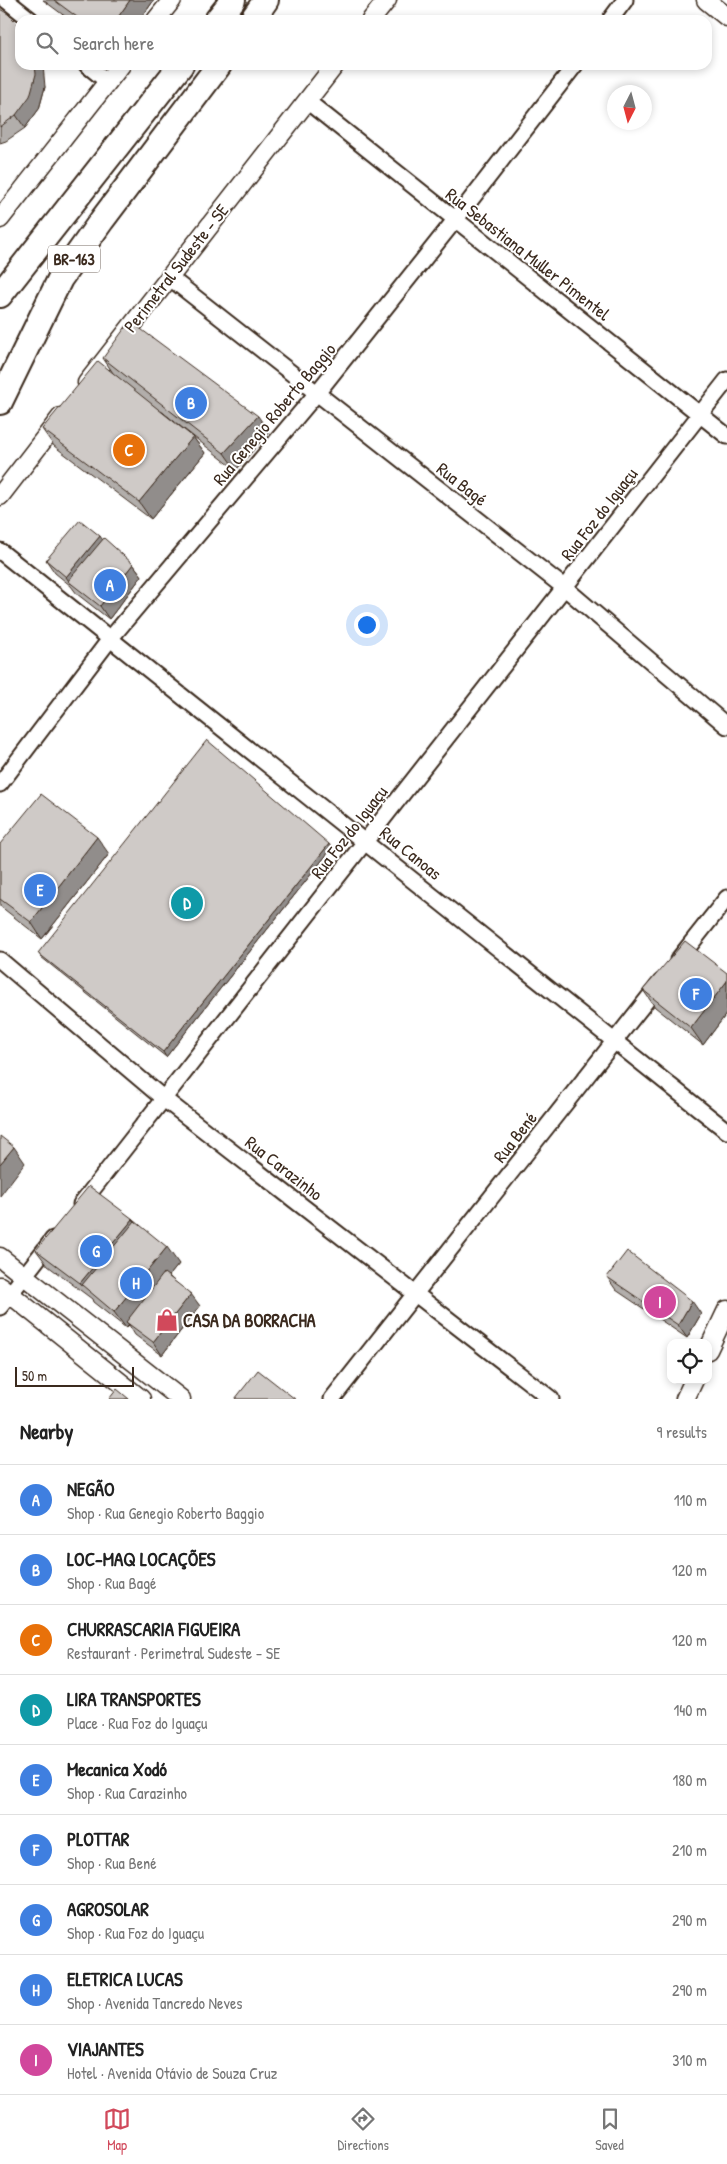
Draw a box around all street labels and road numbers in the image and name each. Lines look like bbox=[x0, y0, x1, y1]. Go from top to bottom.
street label: Rua Sebastiana Muller Pimentel bbox=[441, 182, 616, 326]
street label: Perimetral Sudeste - SE bbox=[118, 198, 234, 338]
road number: BR-163 bbox=[48, 245, 100, 272]
street label: Rua Genegio Roberto Baggio bbox=[207, 337, 341, 491]
street label: Rua Bagé bbox=[431, 456, 493, 512]
street label: Rua Foz do Iguaçu bbox=[555, 462, 643, 566]
street label: Rua Foz do Iguaçu bbox=[305, 780, 393, 884]
street label: Rua Canoas bbox=[375, 820, 447, 886]
street label: Rua Bené bbox=[487, 1106, 543, 1168]
street label: Rua Carazinho bbox=[240, 1130, 328, 1206]

